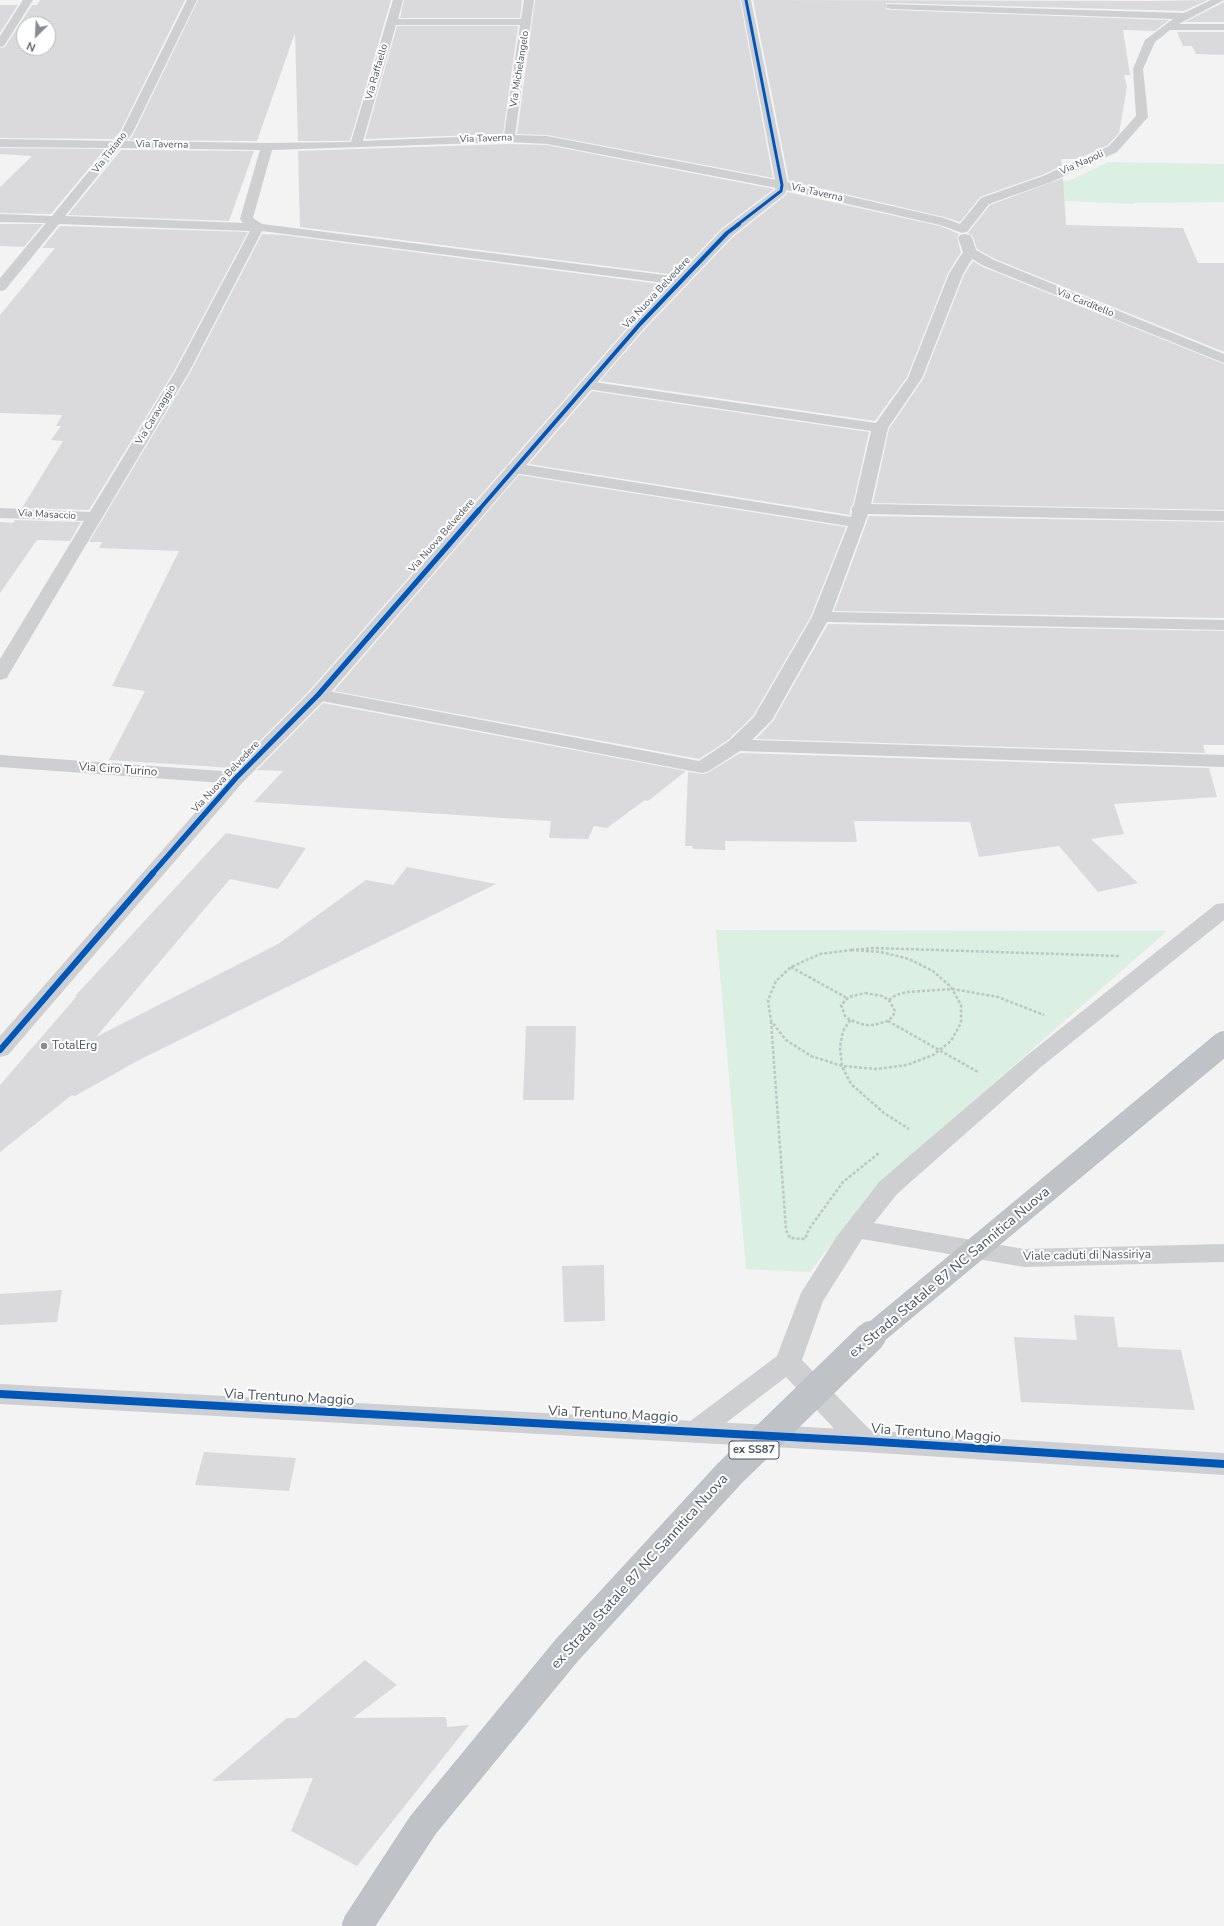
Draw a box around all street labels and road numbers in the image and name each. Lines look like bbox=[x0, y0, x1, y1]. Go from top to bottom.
street label: Via Michelangelo bbox=[508, 30, 532, 108]
street label: Via Raffaello bbox=[363, 43, 391, 101]
street label: Via Tiziano bbox=[90, 130, 130, 176]
street label: Via Taverna bbox=[460, 132, 512, 146]
street label: Via Taverna bbox=[136, 139, 188, 151]
street label: Via Napoli bbox=[1058, 148, 1106, 178]
street label: Via Taverna bbox=[790, 181, 844, 205]
street label: Via Nuova Belvedere bbox=[621, 255, 693, 331]
street label: Via Carditello bbox=[1055, 286, 1115, 320]
street label: Via Caravaggio bbox=[133, 383, 179, 447]
street label: Via Nuova Belvedere bbox=[407, 497, 477, 575]
street label: Via Masaccio bbox=[18, 507, 76, 523]
street label: Via Nuova Belvedere bbox=[190, 739, 262, 815]
street label: Via Ciro Turino bbox=[78, 760, 158, 780]
street label: ex Strada Statale 87 NC Sannitica Nuova bbox=[846, 1184, 1054, 1362]
street label: Viale caduti di Nassiriya bbox=[1023, 1248, 1151, 1264]
street label: Via Trentuno Maggio bbox=[223, 1386, 355, 1410]
street label: Via Trentuno Maggio bbox=[547, 1403, 679, 1427]
street label: Via Trentuno Maggio bbox=[870, 1421, 1002, 1447]
road number: ex SS87 bbox=[729, 1441, 779, 1459]
street label: ex Strada Statale 87 NC Sannitica Nuova bbox=[548, 1471, 732, 1673]

